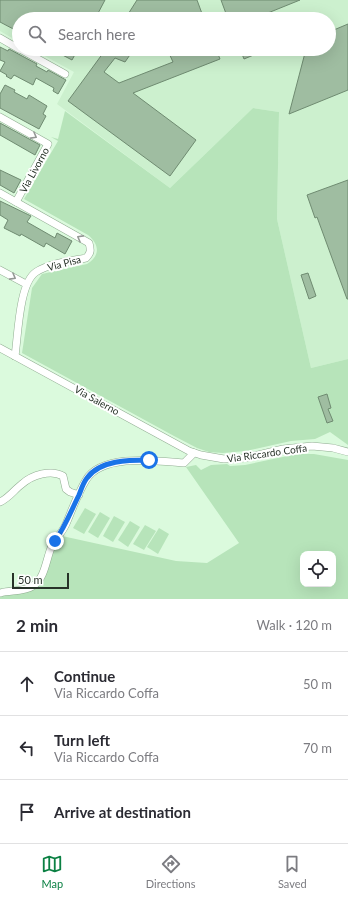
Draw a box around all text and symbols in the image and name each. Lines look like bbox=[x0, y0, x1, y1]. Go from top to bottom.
search box bbox=[12, 12, 336, 56]
icon: search bbox=[26, 23, 48, 45]
text: Search here bbox=[58, 25, 135, 43]
one-way arrow bbox=[30, 131, 37, 138]
street label: Via Livorno bbox=[17, 145, 51, 195]
one-way arrow bbox=[77, 235, 84, 243]
street label: Via Pisa bbox=[46, 253, 82, 273]
one-way arrow bbox=[9, 272, 16, 280]
street label: Via Salerno bbox=[72, 383, 122, 417]
street label: Via Riccardo Coffa bbox=[226, 441, 308, 465]
route start bbox=[140, 451, 158, 469]
route end bbox=[46, 532, 64, 550]
map controls bbox=[300, 551, 336, 587]
button: locate bbox=[300, 551, 336, 587]
scale bar bbox=[12, 571, 69, 590]
text: 50 m bbox=[18, 573, 43, 586]
text: 2 min bbox=[16, 615, 58, 636]
text: Walk · 120 m bbox=[256, 617, 332, 633]
text: Continue bbox=[54, 667, 115, 685]
icon: ahead bbox=[16, 673, 38, 695]
text: 50 m bbox=[303, 676, 332, 692]
text: Via Riccardo Coffa bbox=[54, 685, 159, 701]
text: Turn left bbox=[54, 731, 110, 749]
icon: left bbox=[16, 737, 38, 759]
text: 70 m bbox=[303, 740, 332, 756]
text: Via Riccardo Coffa bbox=[54, 749, 159, 765]
icon: arrive bbox=[16, 801, 38, 823]
text: Arrive at destination bbox=[54, 803, 191, 821]
tab: Map bbox=[41, 853, 63, 890]
tab: Directions bbox=[146, 853, 195, 890]
tab: Saved bbox=[278, 853, 307, 890]

